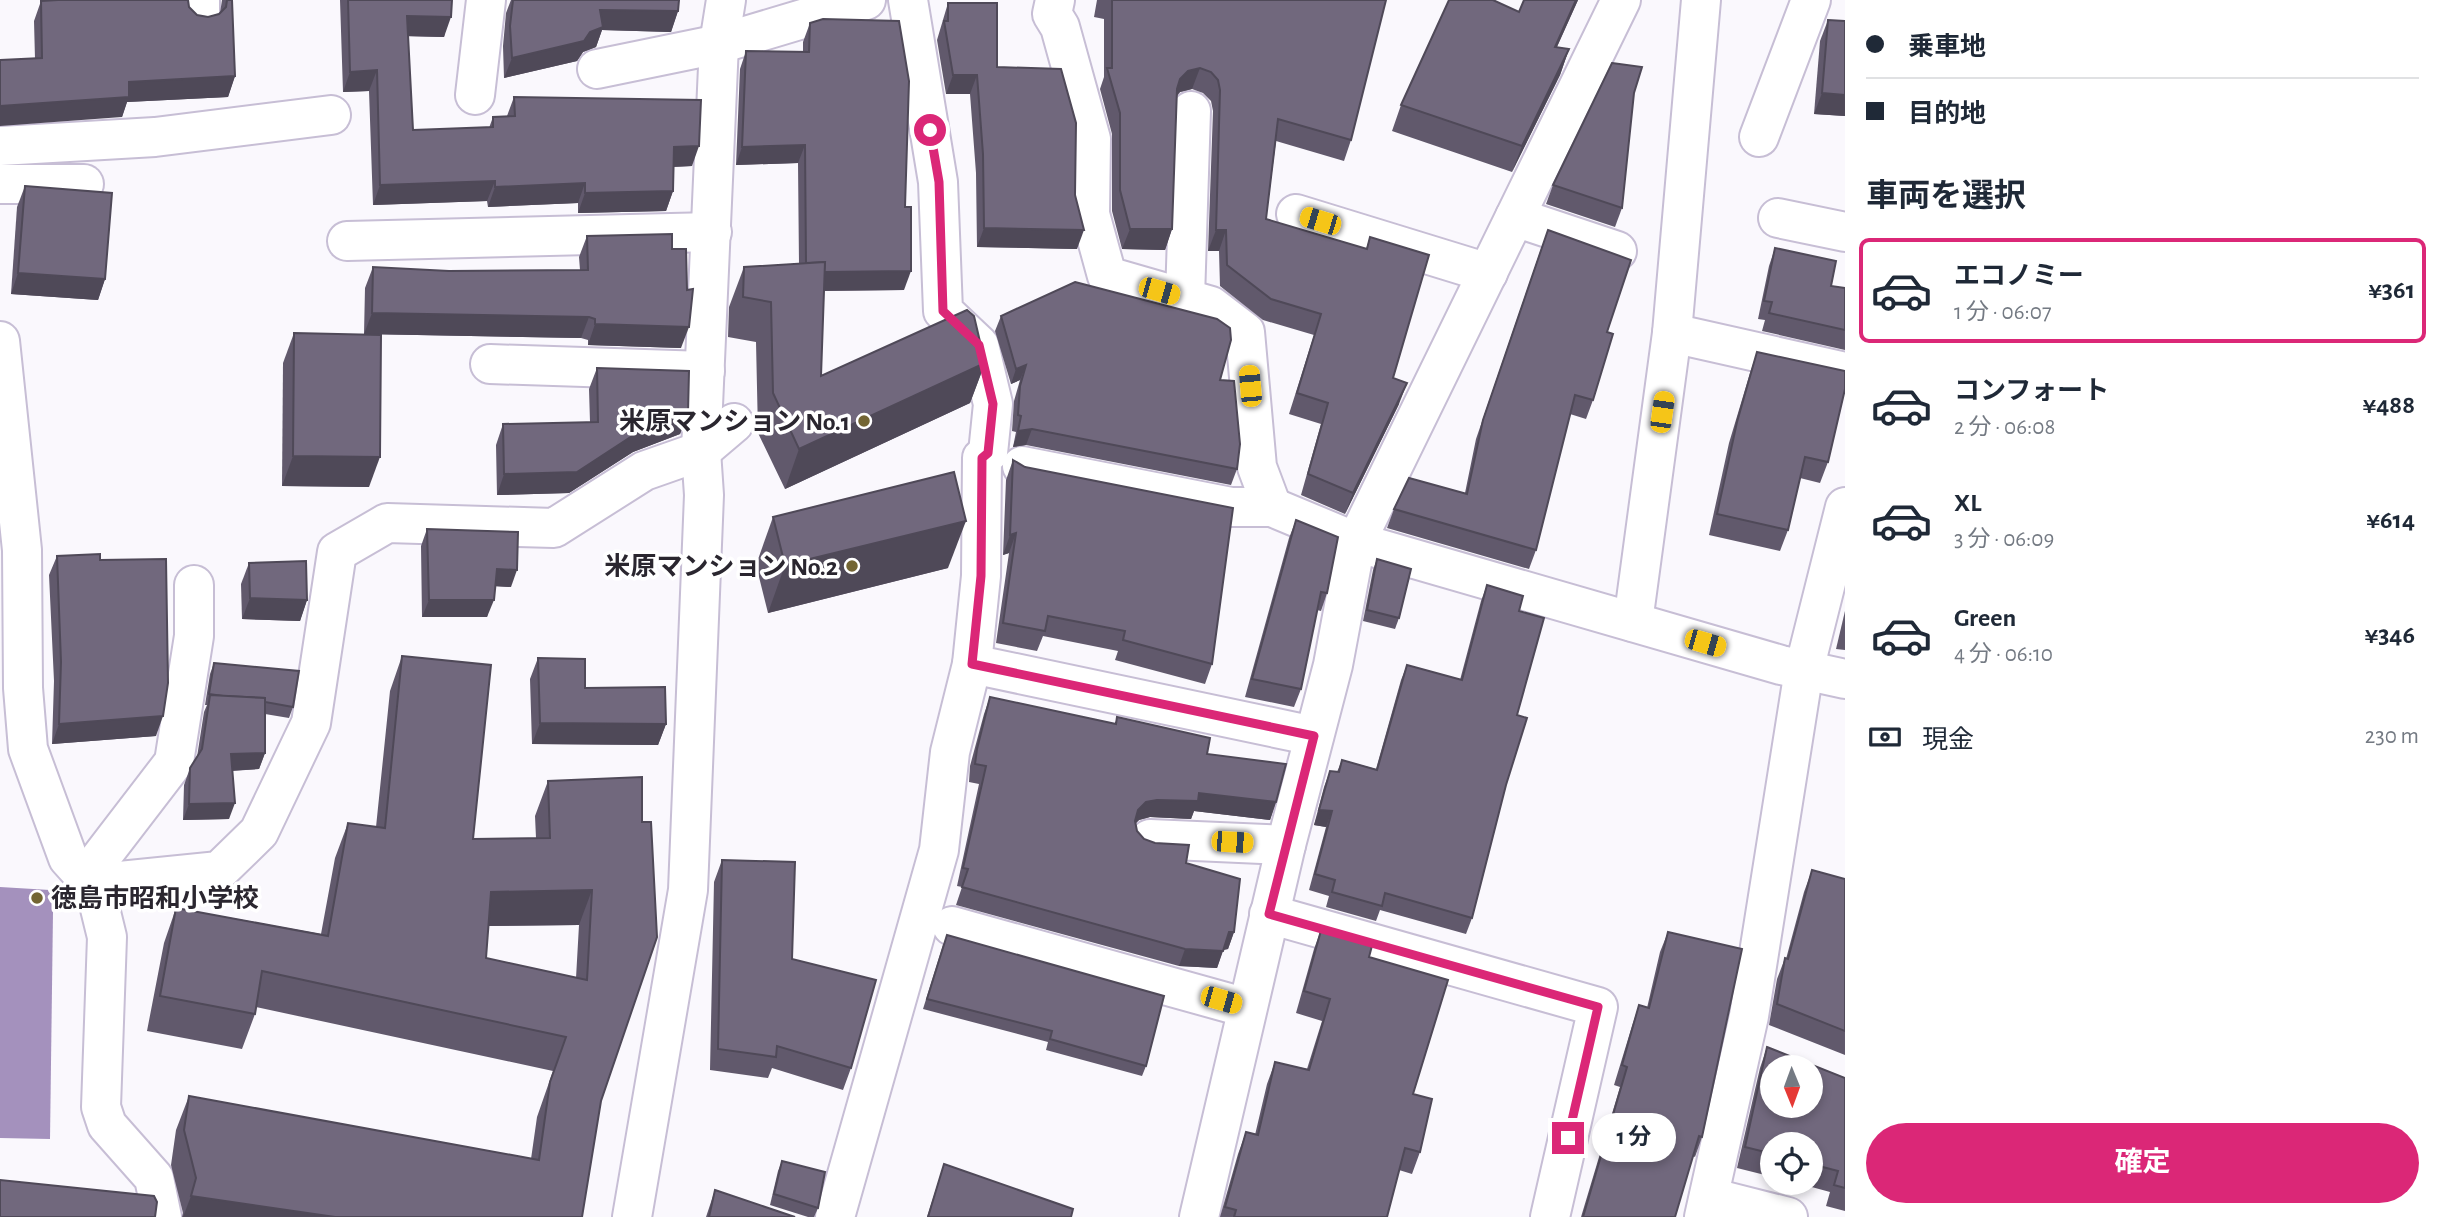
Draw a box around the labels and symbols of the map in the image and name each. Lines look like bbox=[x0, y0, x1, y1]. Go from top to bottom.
route start bbox=[914, 114, 946, 146]
car bbox=[1297, 205, 1344, 237]
car bbox=[1136, 275, 1183, 307]
car bbox=[1238, 364, 1263, 408]
car bbox=[1649, 390, 1676, 434]
place label: 米原マンション No.1 bbox=[619, 408, 850, 435]
marker: 米原マンション No.1 bbox=[856, 413, 872, 429]
place label: 米原マンション No.2 bbox=[604, 553, 838, 580]
marker: 米原マンション No.2 bbox=[844, 558, 860, 574]
car bbox=[1682, 627, 1729, 659]
car bbox=[1211, 830, 1254, 854]
place label: 徳島市昭和小学校 bbox=[51, 884, 259, 912]
marker: 徳島市昭和小学校 bbox=[29, 890, 45, 906]
car bbox=[1198, 984, 1245, 1016]
north arrow bbox=[1760, 1055, 1824, 1118]
callout: 1 分 bbox=[1592, 1114, 1676, 1162]
route end bbox=[1552, 1122, 1584, 1154]

